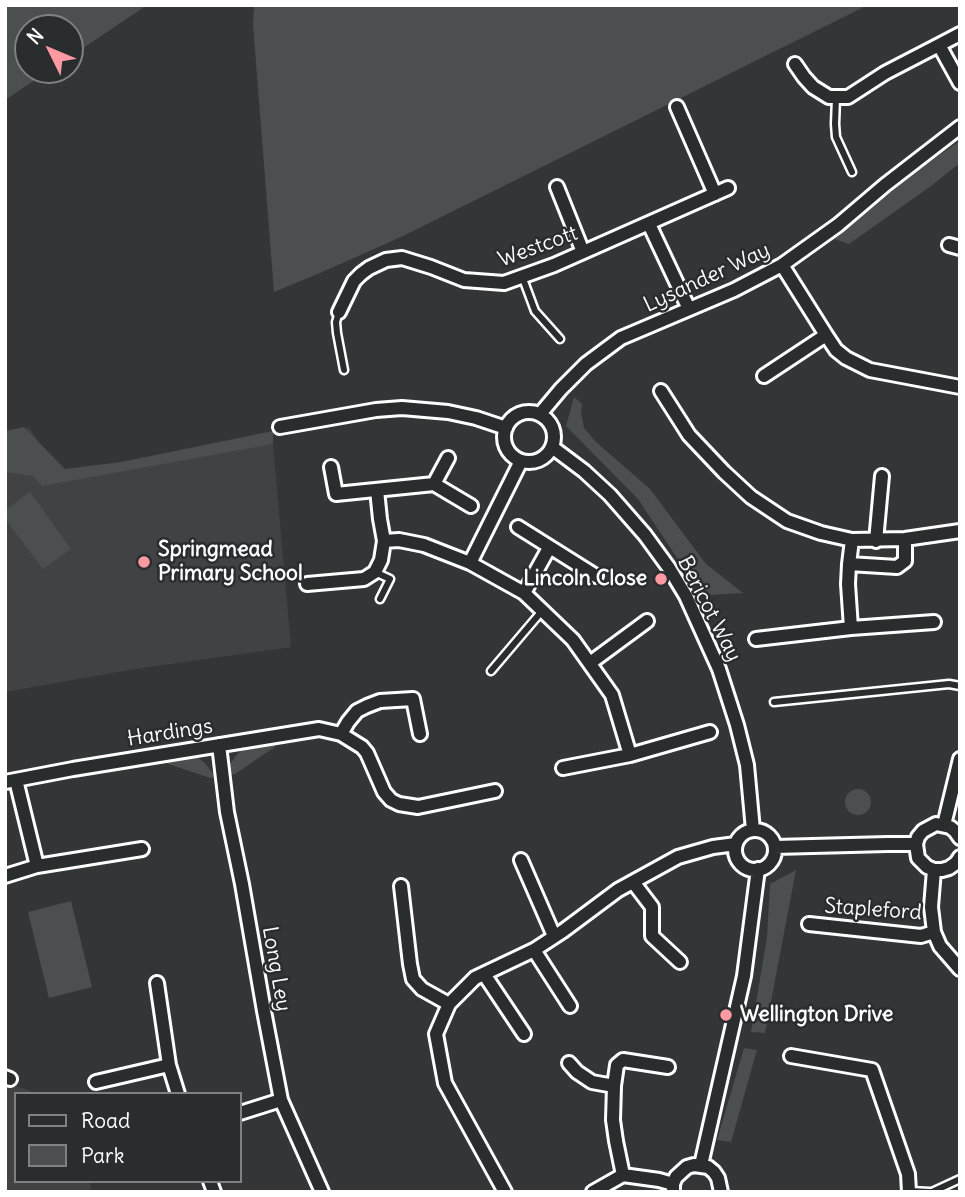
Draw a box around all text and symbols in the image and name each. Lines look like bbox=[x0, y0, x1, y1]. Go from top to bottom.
north arrow bbox=[14, 14, 84, 84]
text: N bbox=[22, 23, 48, 49]
street label: Westcott bbox=[495, 221, 581, 273]
street label: Lysander Way bbox=[640, 238, 774, 318]
place label: Springmead Primary School bbox=[158, 537, 303, 587]
street label: Bericot Way bbox=[672, 552, 746, 666]
marker: Springmead Primary School bbox=[136, 554, 152, 570]
place label: Lincoln Close bbox=[523, 566, 647, 592]
marker: Lincoln Close bbox=[653, 571, 669, 587]
street label: Hardings bbox=[126, 714, 214, 752]
street label: Stapleford bbox=[823, 894, 923, 926]
street label: Long Ley bbox=[256, 925, 296, 1013]
place label: Wellington Drive bbox=[740, 1002, 893, 1028]
marker: Wellington Drive bbox=[718, 1007, 734, 1023]
legend bbox=[14, 1092, 242, 1183]
text: Road bbox=[81, 1107, 130, 1134]
text: Park bbox=[81, 1142, 124, 1169]

